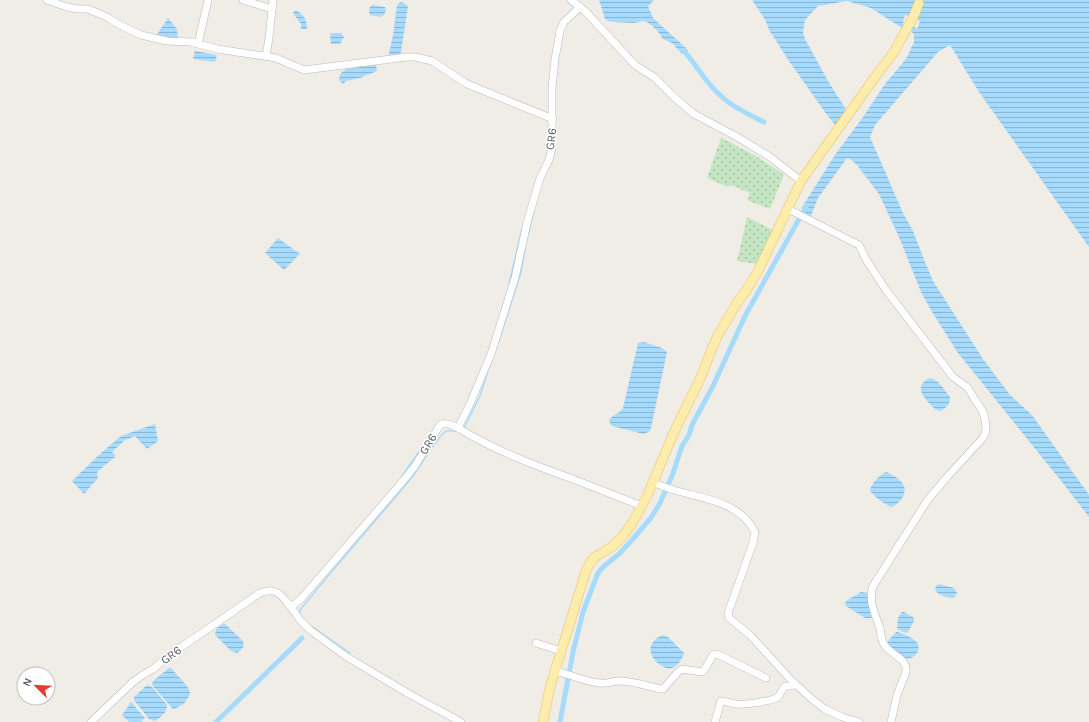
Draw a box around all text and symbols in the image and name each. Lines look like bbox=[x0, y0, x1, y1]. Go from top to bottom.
street label: GR6 bbox=[543, 127, 559, 151]
street label: GR6 bbox=[416, 431, 440, 457]
street label: GR6 bbox=[158, 643, 184, 667]
north arrow bbox=[16, 666, 56, 706]
text: N bbox=[20, 676, 35, 688]

